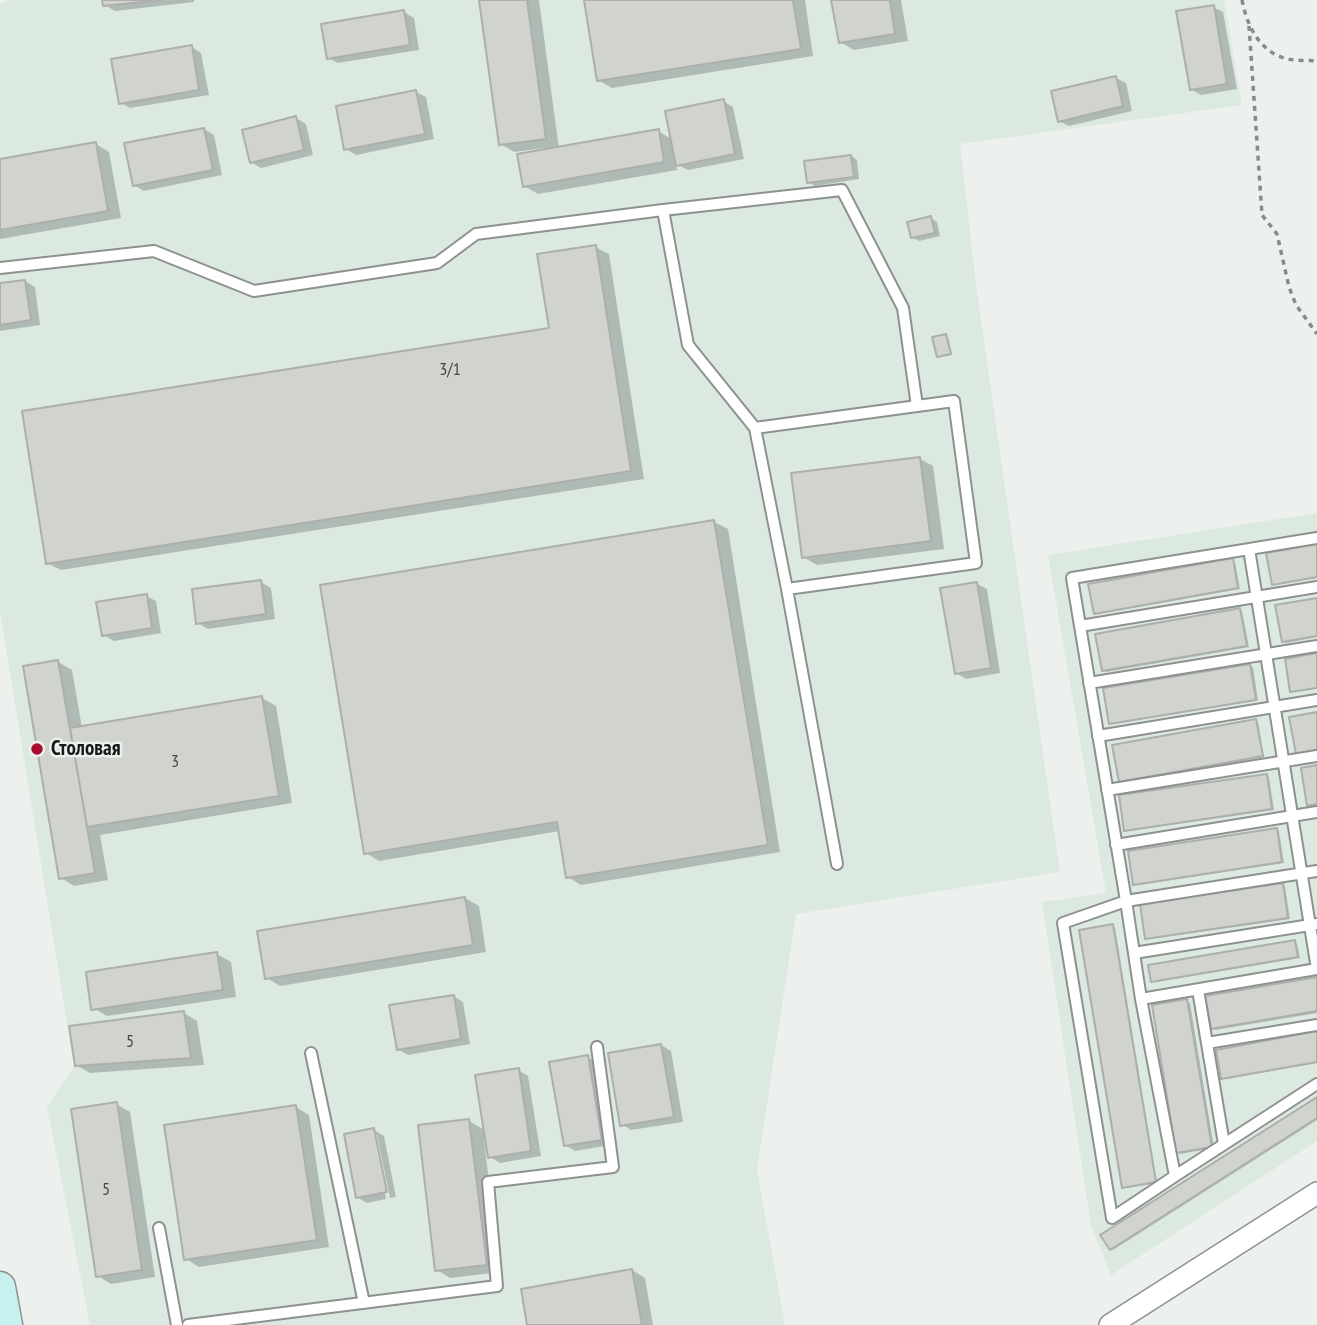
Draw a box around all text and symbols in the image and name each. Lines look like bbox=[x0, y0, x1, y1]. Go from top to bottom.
house number: 3/1 bbox=[439, 359, 461, 381]
place label: Столовая bbox=[51, 736, 121, 762]
marker: Столовая bbox=[29, 741, 45, 757]
house number: 3 bbox=[171, 751, 179, 773]
house number: 5 bbox=[126, 1031, 134, 1053]
house number: 5 bbox=[102, 1179, 110, 1201]

